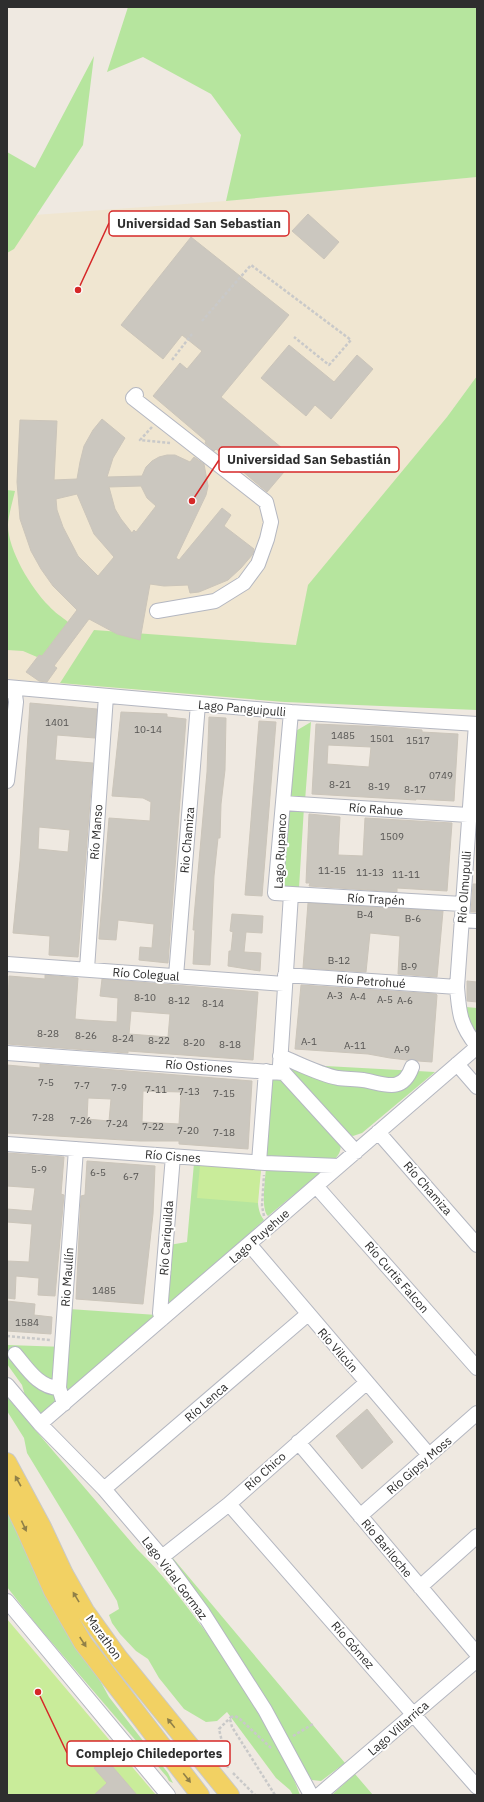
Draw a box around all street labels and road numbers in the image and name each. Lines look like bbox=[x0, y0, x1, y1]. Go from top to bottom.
street label: Lago Panguipulli bbox=[198, 697, 286, 719]
street label: Río Rahue bbox=[348, 800, 404, 818]
street label: Río Manso bbox=[87, 803, 105, 860]
street label: Rio Chamiza bbox=[177, 806, 197, 874]
street label: Lago Rupanco bbox=[271, 813, 289, 889]
street label: Río Olmupulli bbox=[454, 850, 474, 924]
street label: Río Trapén bbox=[347, 890, 405, 908]
street label: Río Colegual bbox=[112, 964, 180, 984]
street label: Río Petrohué bbox=[336, 971, 407, 991]
street label: Río Ostiones bbox=[165, 1056, 233, 1076]
street label: Río Cisnes bbox=[145, 1147, 201, 1165]
street label: Río Chamiza bbox=[401, 1158, 456, 1218]
street label: Río Cariquilda bbox=[156, 1200, 176, 1276]
street label: Lago Puyehue bbox=[226, 1205, 293, 1266]
street label: Río Curtis Falcon bbox=[362, 1238, 432, 1316]
street label: Rio Maullín bbox=[57, 1247, 77, 1307]
street label: Río Vilcún bbox=[315, 1325, 361, 1375]
street label: Río Lenca bbox=[181, 1379, 231, 1425]
street label: Río Gipsy Moss bbox=[383, 1433, 455, 1497]
street label: Río Chico bbox=[241, 1448, 289, 1493]
street label: Río Bariloche bbox=[358, 1516, 416, 1580]
street label: Lago Vidal Gormaz bbox=[139, 1534, 211, 1623]
street label: Marathon bbox=[83, 1612, 125, 1662]
street label: Río Gómez bbox=[328, 1618, 378, 1672]
street label: Lago Villarrica bbox=[365, 1697, 432, 1758]

